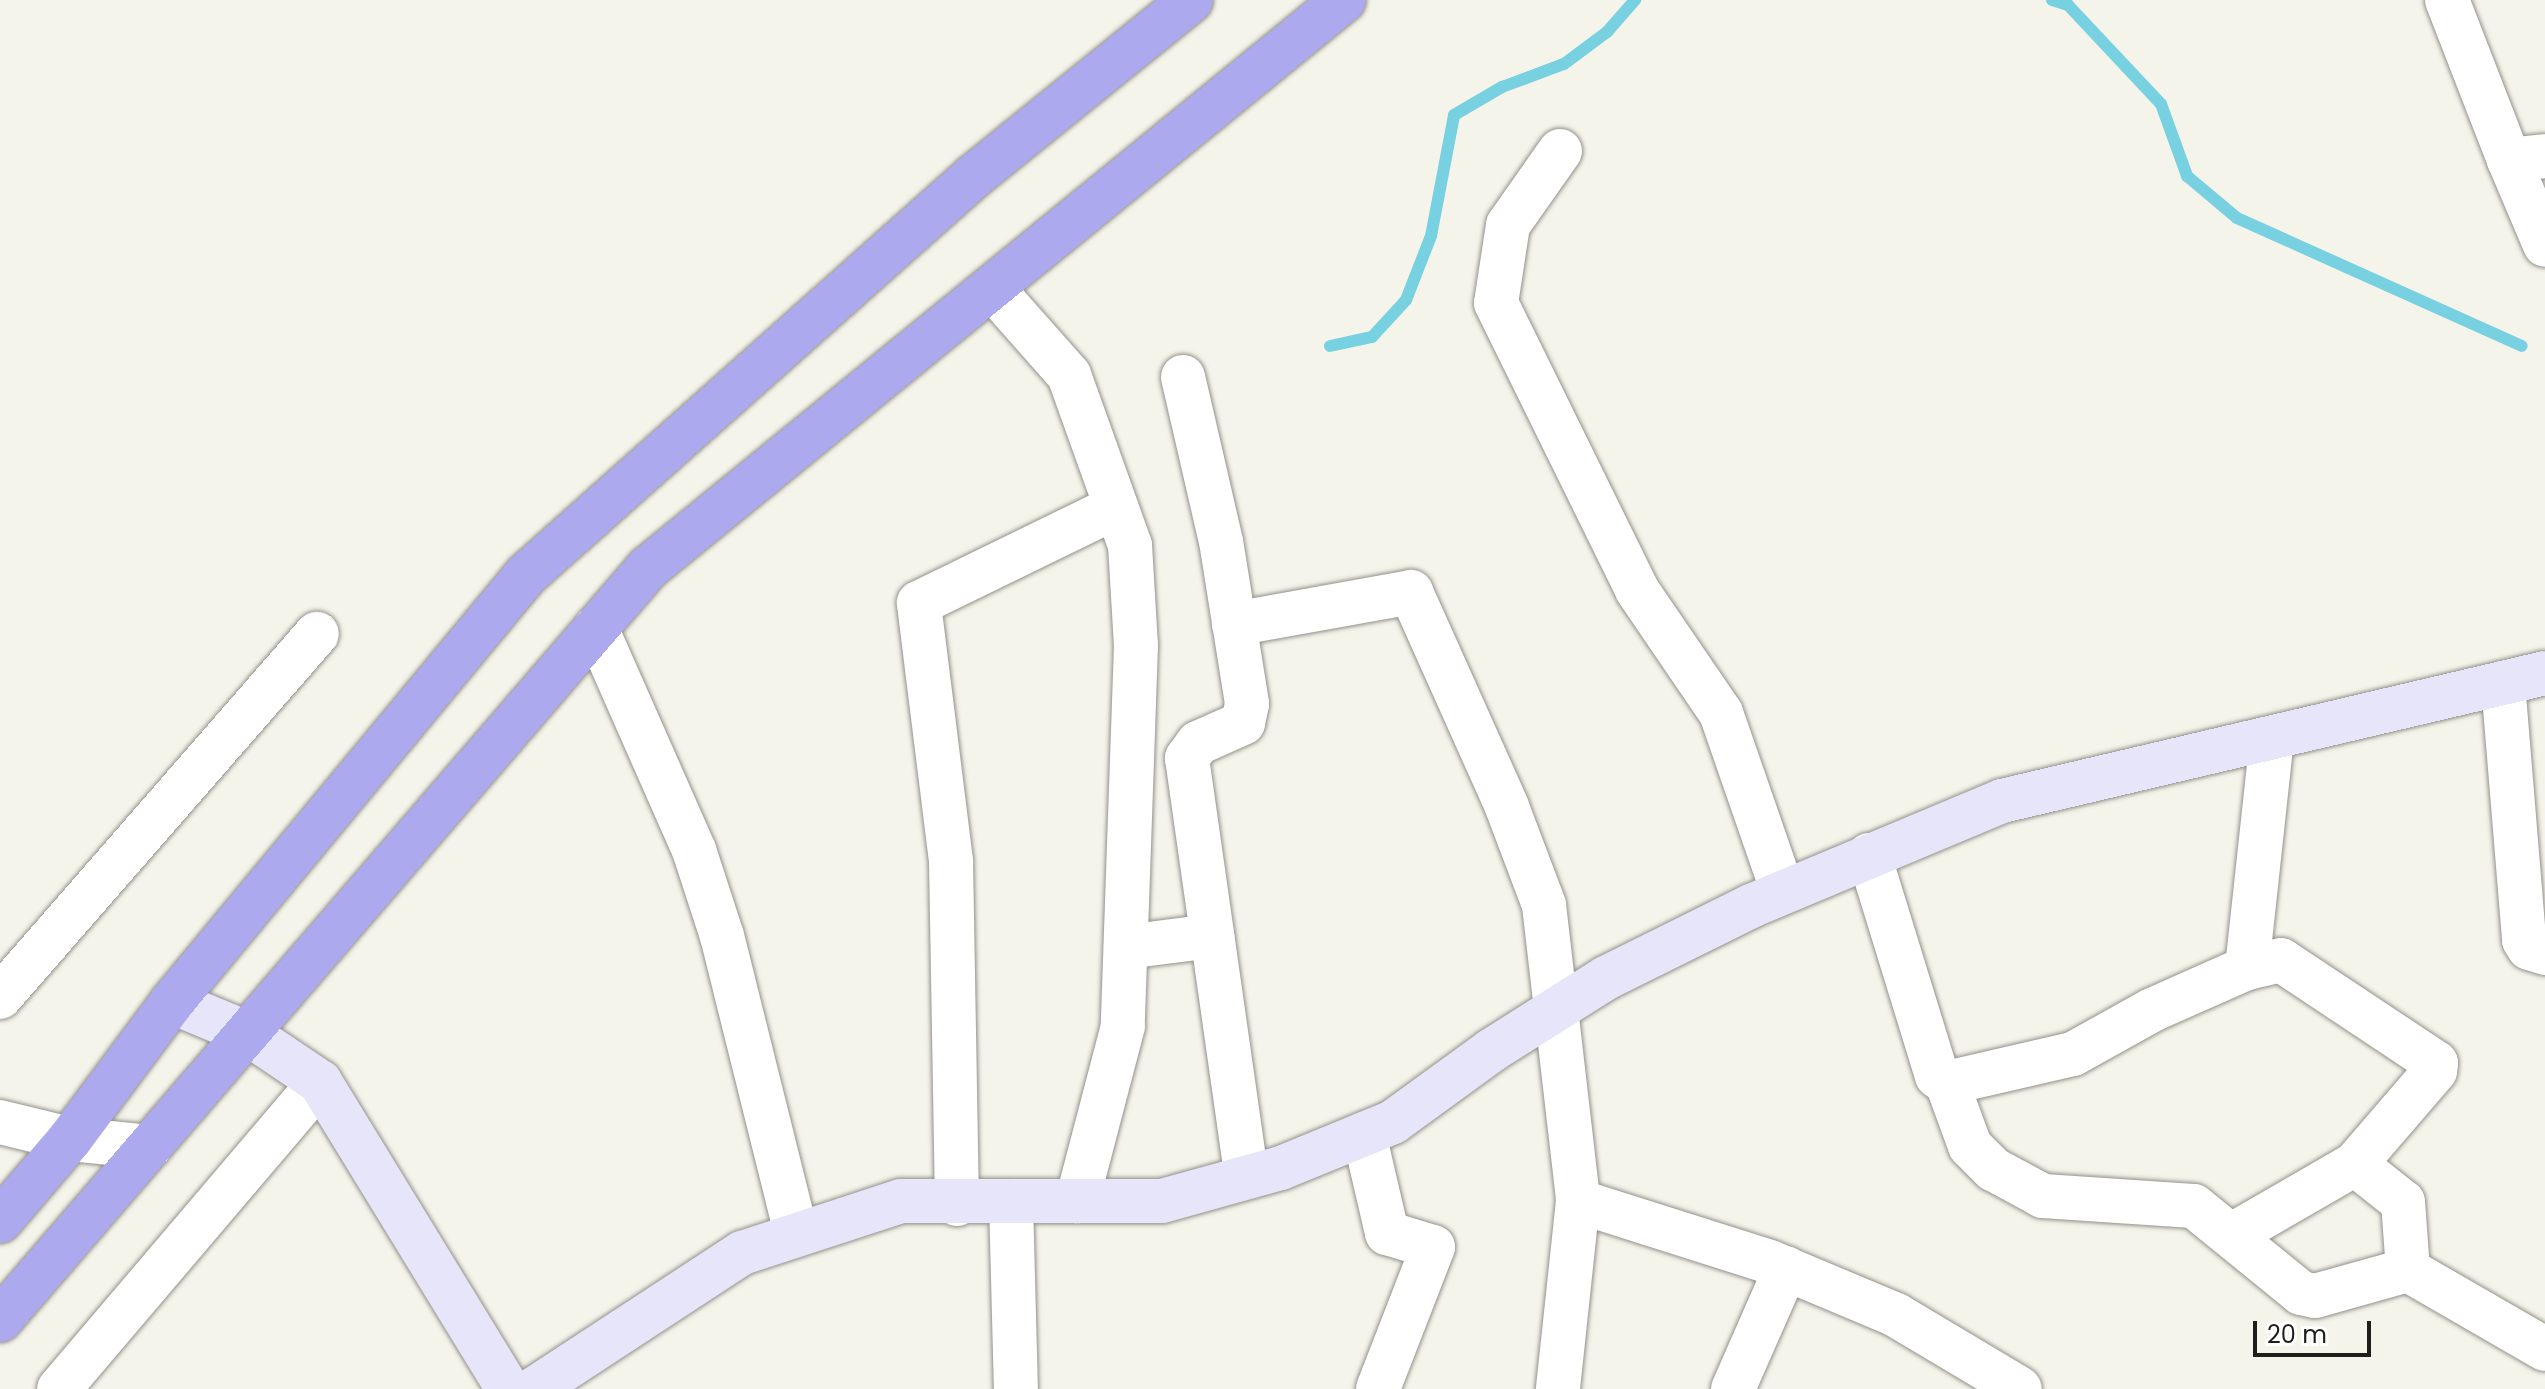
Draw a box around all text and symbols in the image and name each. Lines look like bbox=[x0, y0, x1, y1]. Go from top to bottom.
scale bar bbox=[2257, 1305, 2375, 1355]
text: 20 m bbox=[2267, 1318, 2327, 1351]

